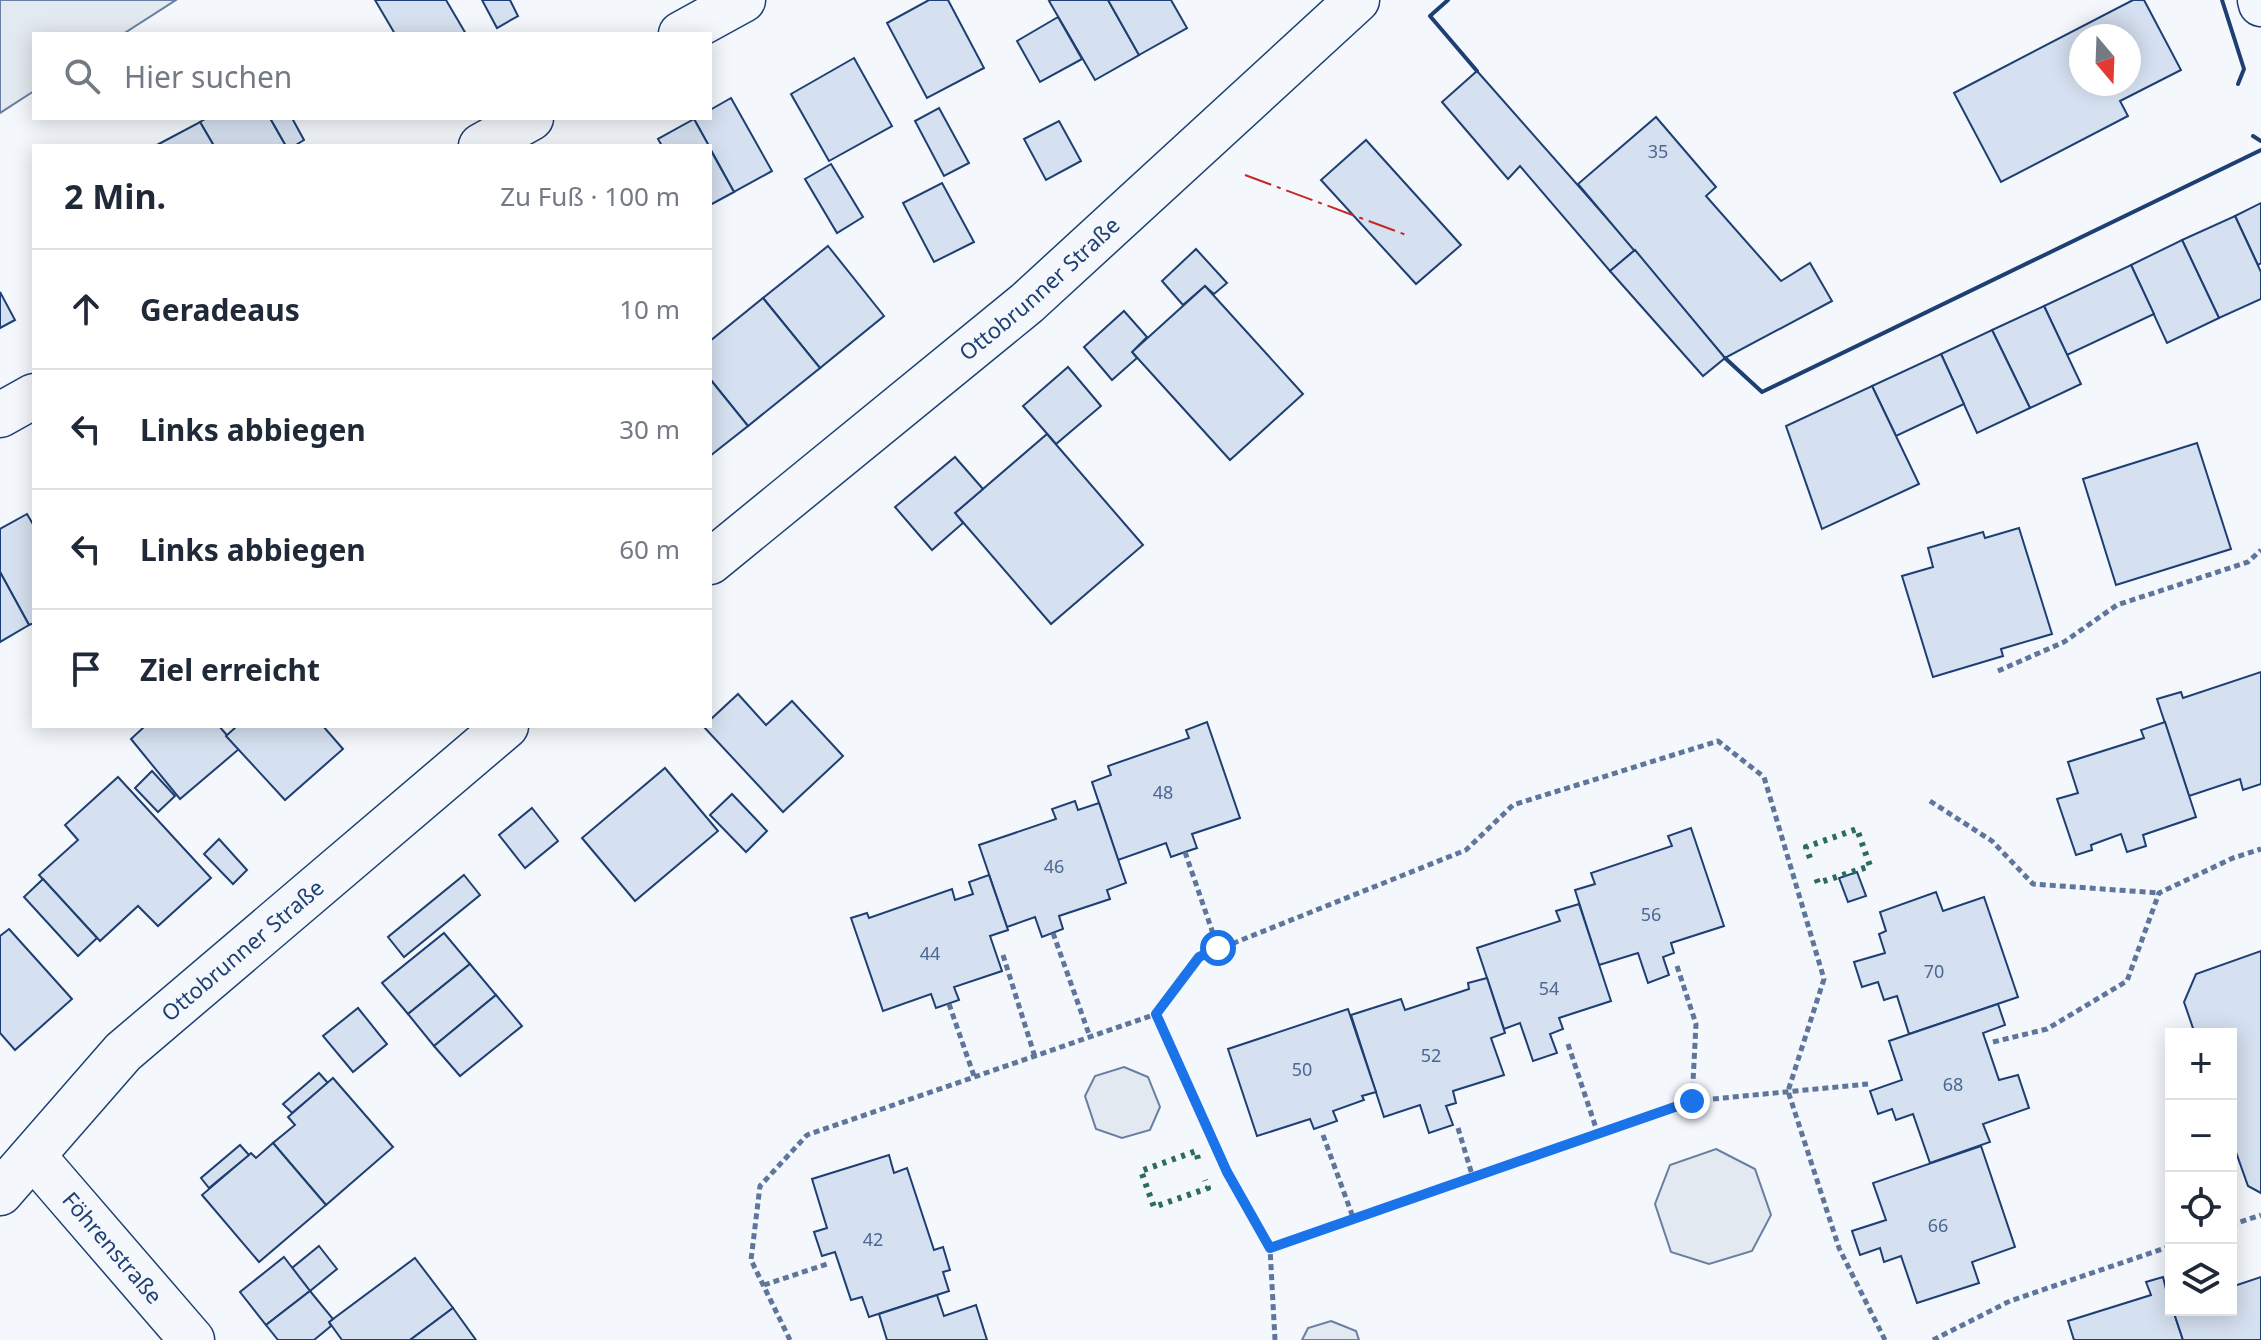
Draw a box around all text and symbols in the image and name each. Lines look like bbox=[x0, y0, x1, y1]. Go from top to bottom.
north arrow bbox=[2069, 24, 2141, 96]
search box bbox=[32, 32, 712, 120]
icon: search bbox=[60, 54, 104, 98]
text: Hier suchen bbox=[124, 56, 292, 97]
house number: 35 bbox=[1648, 139, 1668, 163]
text: 2 Min. bbox=[64, 173, 166, 219]
text: Zu Fuß · 100 m bbox=[500, 178, 680, 214]
street label: Ottobrunner Straße bbox=[952, 209, 1126, 367]
icon: ahead bbox=[64, 287, 108, 331]
text: Geradeaus bbox=[140, 289, 300, 330]
text: 10 m bbox=[619, 291, 680, 327]
icon: left bbox=[64, 407, 108, 451]
text: Links abbiegen bbox=[140, 409, 366, 450]
text: 30 m bbox=[619, 411, 680, 447]
icon: left bbox=[64, 527, 108, 571]
text: Links abbiegen bbox=[140, 529, 366, 570]
text: 60 m bbox=[619, 531, 680, 567]
icon: arrive bbox=[64, 647, 108, 691]
text: Ziel erreicht bbox=[140, 649, 320, 690]
house number: 48 bbox=[1153, 780, 1173, 804]
house number: 46 bbox=[1044, 854, 1064, 878]
street label: Ottobrunner Straße bbox=[154, 872, 329, 1027]
house number: 56 bbox=[1641, 902, 1661, 926]
route start bbox=[1200, 930, 1236, 966]
house number: 44 bbox=[920, 941, 940, 965]
house number: 70 bbox=[1924, 959, 1944, 983]
house number: 54 bbox=[1539, 976, 1559, 1000]
map controls bbox=[2165, 1028, 2237, 1316]
button: + bbox=[2165, 1028, 2237, 1100]
house number: 52 bbox=[1421, 1043, 1441, 1067]
house number: 50 bbox=[1292, 1057, 1312, 1081]
house number: 68 bbox=[1943, 1072, 1963, 1096]
route end bbox=[1674, 1083, 1710, 1119]
button: − bbox=[2165, 1100, 2237, 1172]
button: locate bbox=[2165, 1172, 2237, 1244]
street label: Föhrenstraße bbox=[56, 1185, 170, 1310]
house number: 66 bbox=[1928, 1213, 1948, 1237]
house number: 42 bbox=[863, 1227, 883, 1251]
button: layers bbox=[2165, 1244, 2237, 1316]

